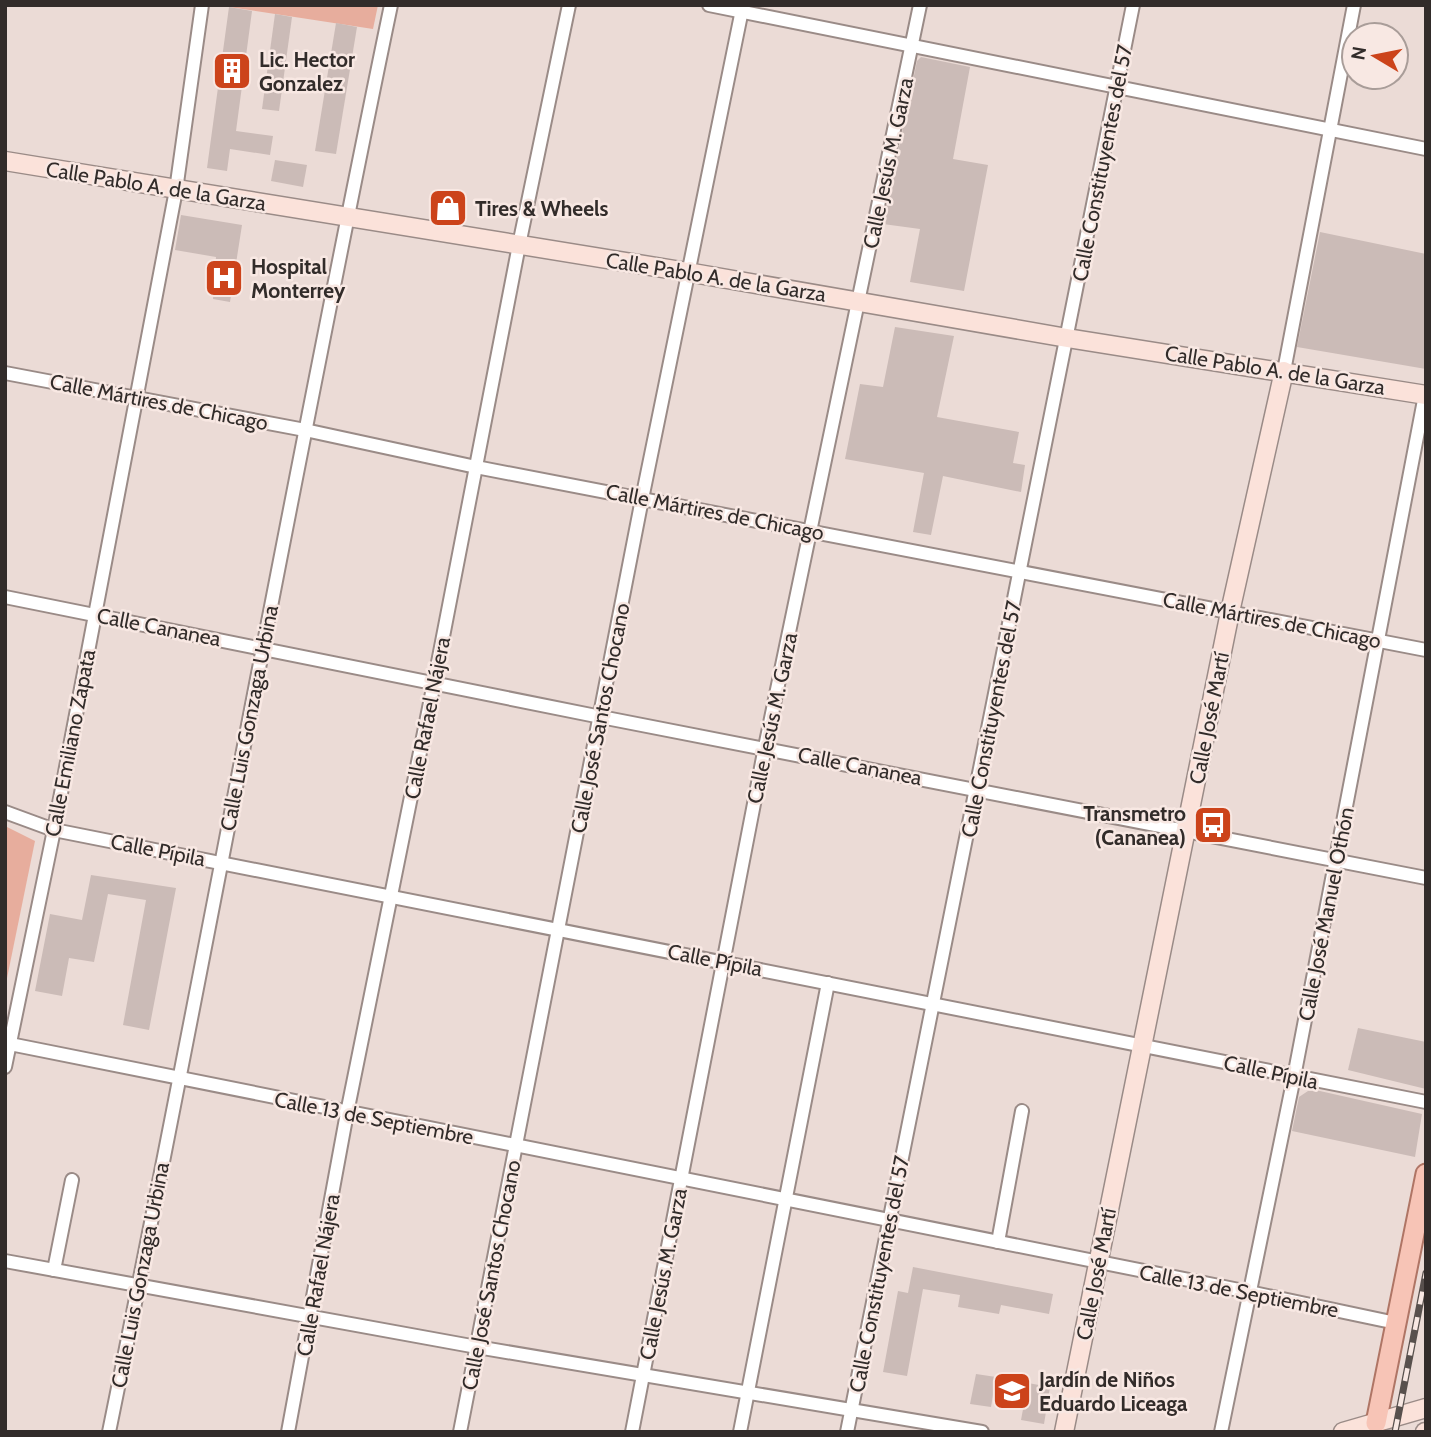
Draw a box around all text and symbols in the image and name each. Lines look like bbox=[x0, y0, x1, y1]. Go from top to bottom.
north arrow bbox=[1340, 21, 1410, 91]
street label: Calle Constituyentes del 57 bbox=[1067, 42, 1137, 283]
text: N bbox=[1346, 45, 1371, 62]
place label: Lic. Hector Gonzalez bbox=[259, 47, 355, 96]
building icon: Lic. Hector Gonzalez bbox=[211, 50, 253, 92]
street label: Calle Jesús M. Garza bbox=[858, 75, 918, 251]
street label: Calle Pablo A. de la Garza bbox=[44, 156, 268, 216]
shop icon: Tires & Wheels bbox=[427, 187, 469, 229]
place label: Tires & Wheels bbox=[475, 196, 609, 221]
street label: Calle Pablo A. de la Garza bbox=[604, 247, 828, 307]
place label: Hospital Monterrey bbox=[251, 254, 346, 303]
hospital icon: Hospital Monterrey bbox=[203, 257, 245, 299]
street label: Calle Pablo A. de la Garza bbox=[1163, 340, 1387, 400]
street label: Calle Mártires de Chicago bbox=[48, 369, 270, 435]
street label: Calle Mártires de Chicago bbox=[604, 479, 826, 545]
street label: Calle Mártires de Chicago bbox=[1161, 587, 1383, 653]
street label: Calle Constituyentes del 57 bbox=[956, 598, 1026, 839]
street label: Calle José Santos Chocano bbox=[565, 601, 635, 835]
street label: Calle Cananea bbox=[95, 603, 223, 651]
street label: Calle Luis Gonzaga Urbina bbox=[215, 603, 283, 833]
street label: Calle Jesús M. Garza bbox=[742, 630, 802, 806]
street label: Calle Rafael Nájera bbox=[399, 635, 456, 801]
street label: Calle Emiliano Zapata bbox=[40, 647, 100, 839]
street label: Calle José Martí bbox=[1184, 649, 1234, 786]
street label: Calle Cananea bbox=[796, 742, 924, 790]
place label: Transmetro (Cananea) bbox=[1083, 801, 1186, 850]
bus stop icon: Transmetro (Cananea) bbox=[1192, 804, 1234, 846]
street label: Calle José Manuel Othón bbox=[1293, 805, 1359, 1023]
street label: Calle Pípila bbox=[109, 829, 207, 871]
street label: Calle Pípila bbox=[666, 939, 764, 981]
street label: Calle Pípila bbox=[1222, 1050, 1320, 1094]
street label: Calle 13 de Septiembre bbox=[272, 1086, 476, 1150]
street label: Calle Constituyentes del 57 bbox=[844, 1153, 914, 1394]
street label: Calle José Santos Chocano bbox=[456, 1158, 526, 1392]
street label: Calle Luis Gonzaga Urbina bbox=[106, 1160, 174, 1390]
street label: Calle Jesús M. Garza bbox=[634, 1186, 692, 1362]
street label: Calle Rafael Nájera bbox=[291, 1192, 346, 1358]
street label: Calle José Martí bbox=[1071, 1205, 1121, 1342]
street label: Calle 13 de Septiembre bbox=[1137, 1259, 1341, 1323]
place label: Jardín de Niños Eduardo Liceaga bbox=[1038, 1367, 1188, 1416]
school or university icon: Jardín de Niños Eduardo Liceaga bbox=[991, 1370, 1033, 1412]

